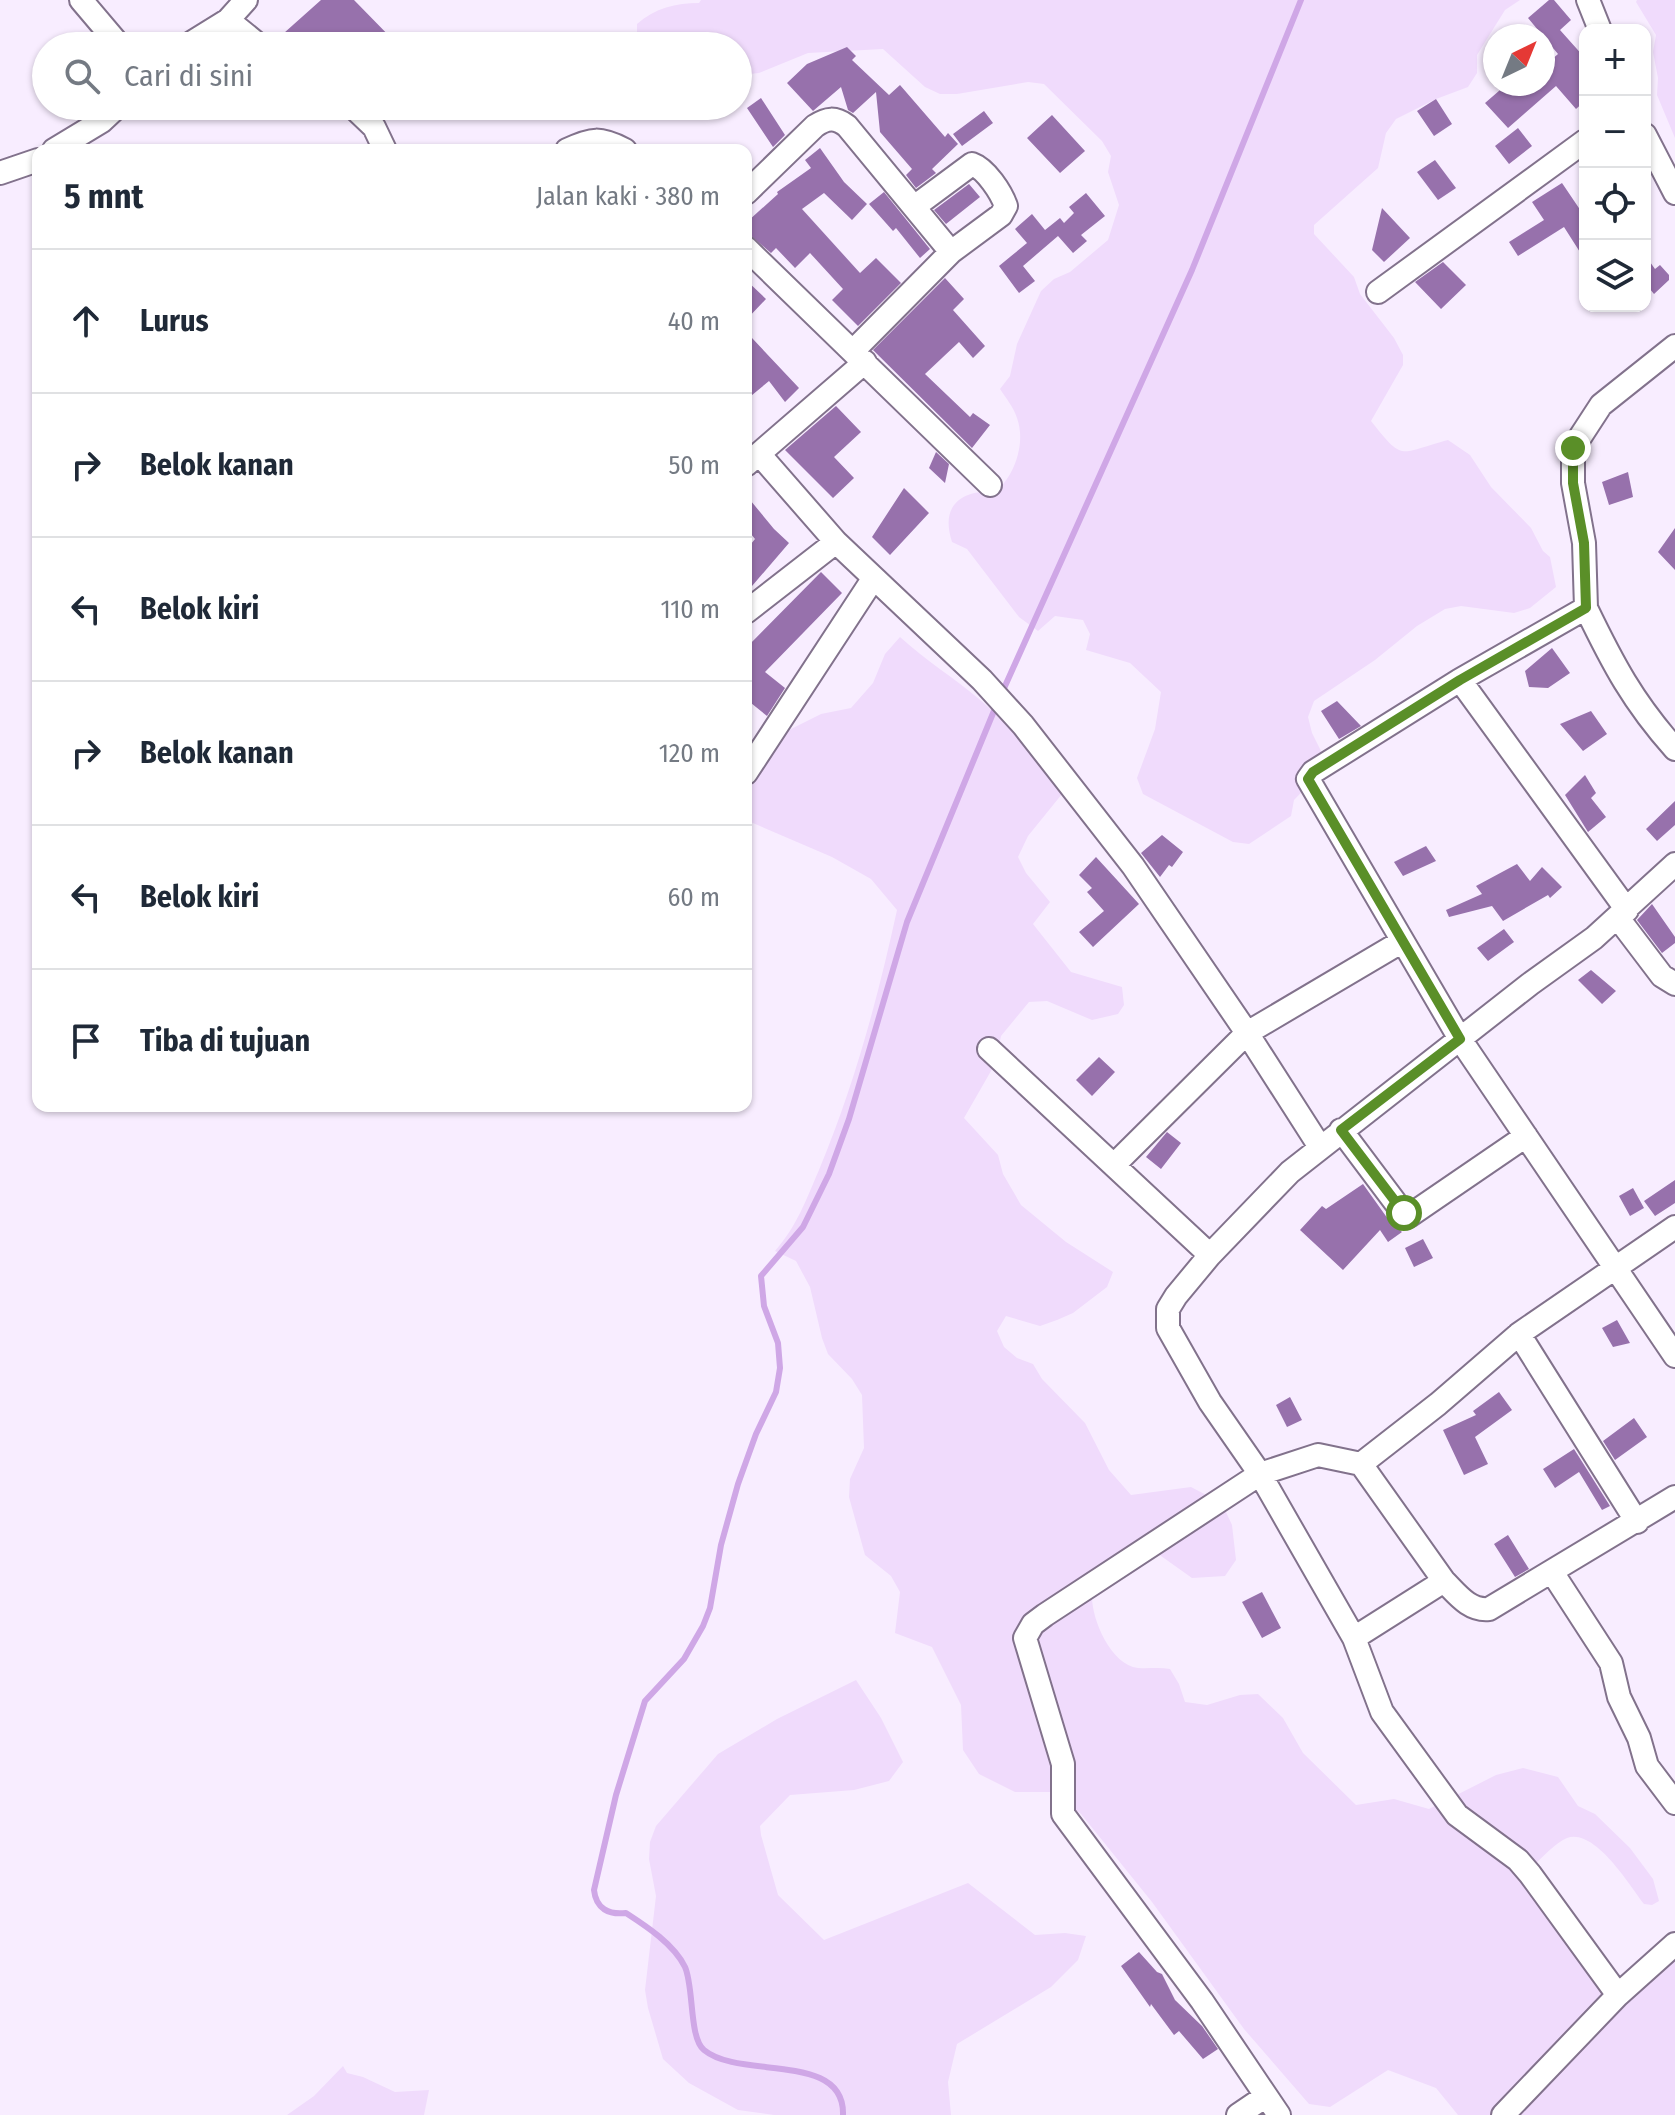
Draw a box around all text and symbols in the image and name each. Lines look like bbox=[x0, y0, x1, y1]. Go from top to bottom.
north arrow bbox=[1483, 24, 1555, 96]
map controls bbox=[1579, 24, 1651, 312]
button: + bbox=[1579, 24, 1651, 96]
search box bbox=[32, 32, 752, 120]
icon: search bbox=[60, 54, 104, 98]
text: Cari di sini bbox=[124, 58, 253, 94]
button: − bbox=[1579, 96, 1651, 168]
button: locate bbox=[1579, 168, 1651, 240]
text: 5 mnt bbox=[64, 176, 144, 217]
text: Jalan kaki · 380 m bbox=[536, 181, 720, 212]
button: layers bbox=[1579, 240, 1651, 312]
icon: ahead bbox=[64, 299, 108, 343]
text: Lurus bbox=[140, 303, 209, 339]
text: 40 m bbox=[668, 306, 720, 337]
route end bbox=[1555, 430, 1591, 466]
icon: right bbox=[64, 443, 108, 487]
text: Belok kanan bbox=[140, 447, 294, 483]
text: 50 m bbox=[668, 450, 720, 481]
icon: left bbox=[64, 587, 108, 631]
text: Belok kiri bbox=[140, 591, 259, 627]
text: 110 m bbox=[660, 594, 720, 625]
icon: right bbox=[64, 731, 108, 775]
text: Belok kanan bbox=[140, 735, 294, 771]
text: 120 m bbox=[659, 738, 720, 769]
icon: left bbox=[64, 875, 108, 919]
text: Belok kiri bbox=[140, 879, 259, 915]
text: 60 m bbox=[667, 882, 720, 913]
icon: arrive bbox=[64, 1019, 108, 1063]
text: Tiba di tujuan bbox=[140, 1023, 310, 1059]
route start bbox=[1386, 1195, 1422, 1231]

